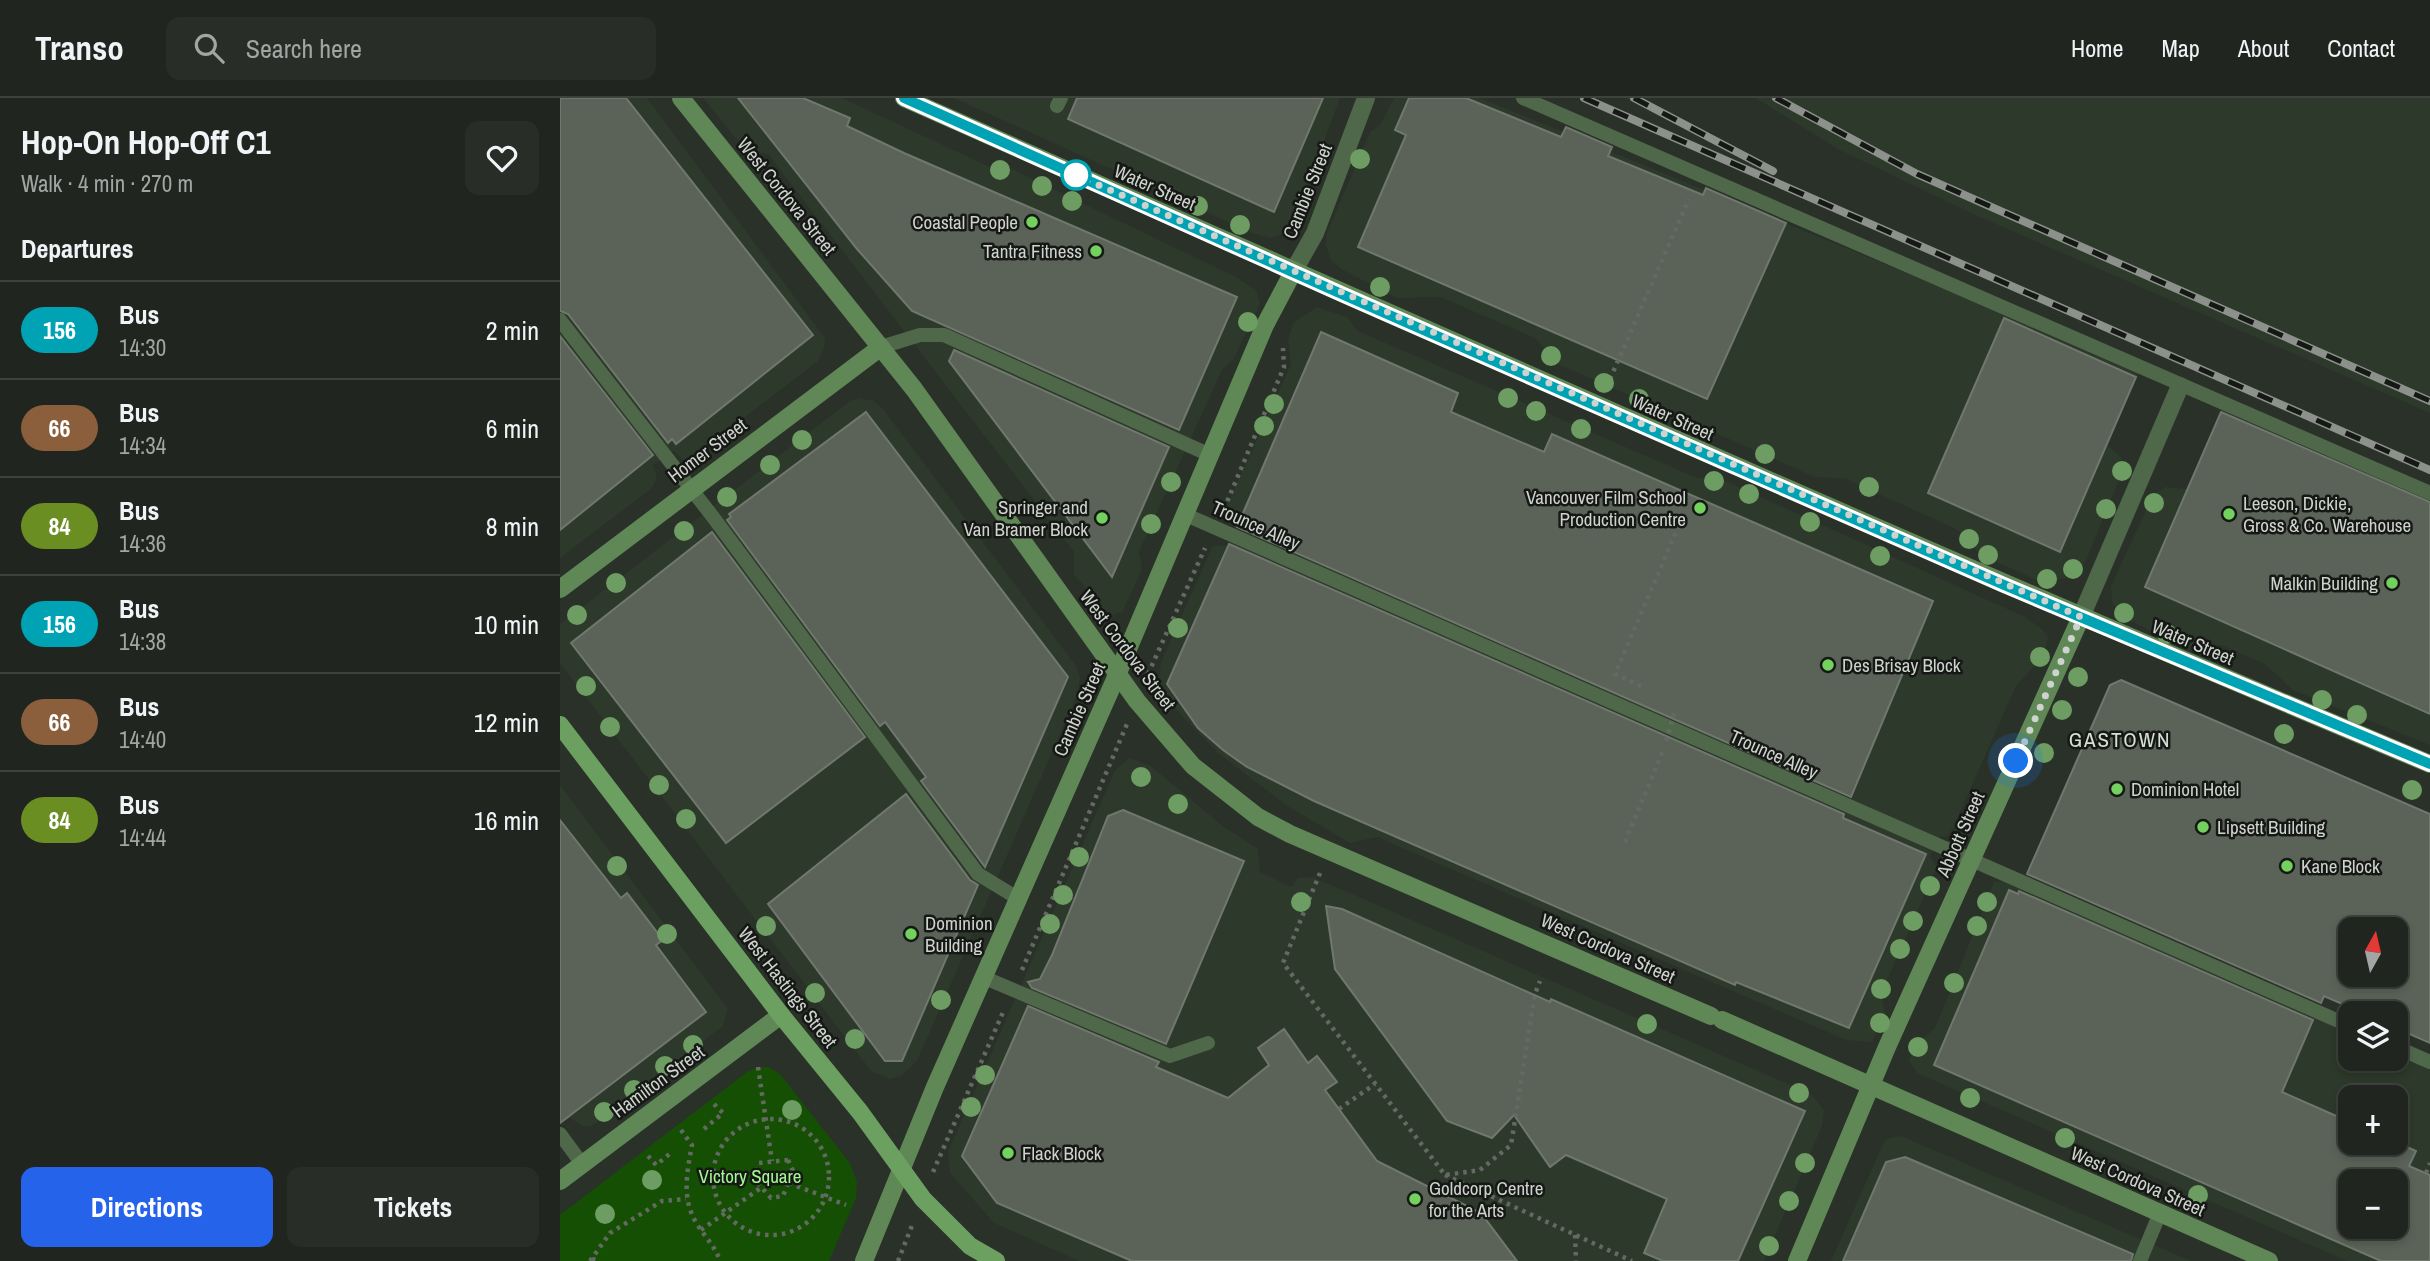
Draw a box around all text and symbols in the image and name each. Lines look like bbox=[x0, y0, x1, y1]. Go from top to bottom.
search box bbox=[166, 17, 656, 80]
text: Transo bbox=[35, 26, 124, 70]
icon: search bbox=[190, 29, 228, 67]
text: Search here bbox=[246, 31, 362, 66]
text: Home bbox=[2071, 32, 2123, 64]
text: Map bbox=[2161, 32, 2200, 64]
text: About bbox=[2238, 32, 2289, 64]
text: Contact bbox=[2327, 32, 2395, 64]
text: Hop-On Hop-Off C1 bbox=[21, 120, 271, 164]
button: heart bbox=[465, 121, 539, 195]
street label: West Cordova Street bbox=[731, 132, 843, 261]
street label: Cambie Street bbox=[1276, 139, 1338, 242]
street label: Water Street bbox=[1110, 157, 1201, 217]
unlabelled marker bbox=[1061, 160, 1091, 190]
text: Walk · 4 min · 270 m bbox=[21, 168, 193, 199]
place label: Coastal People bbox=[912, 209, 1018, 235]
marker: Coastal People bbox=[1024, 214, 1040, 230]
text: Departures bbox=[21, 231, 134, 266]
place label: Tantra Fitness bbox=[983, 238, 1082, 264]
marker: Tantra Fitness bbox=[1088, 243, 1104, 259]
text: Bus bbox=[119, 297, 159, 332]
text: 2 min bbox=[486, 313, 539, 348]
text: 156 bbox=[43, 314, 76, 346]
text: 14:30 bbox=[119, 332, 166, 363]
street label: Water Street bbox=[1628, 387, 1719, 447]
text: Bus bbox=[119, 395, 159, 430]
text: 6 min bbox=[486, 411, 539, 446]
street label: Homer Street bbox=[662, 411, 752, 488]
text: 66 bbox=[49, 412, 70, 444]
text: 14:34 bbox=[119, 430, 166, 461]
place label: Vancouver Film School Production Centre bbox=[1526, 484, 1686, 532]
place label: Leeson, Dickie, Gross & Co. Warehouse bbox=[2243, 490, 2411, 538]
text: Bus bbox=[119, 493, 159, 528]
place label: Springer and Van Bramer Block bbox=[964, 494, 1088, 542]
street label: Trounce Alley bbox=[1208, 494, 1304, 556]
marker: Vancouver Film School Production Centre bbox=[1692, 500, 1708, 516]
marker: Leeson, Dickie, Gross & Co. Warehouse bbox=[2221, 506, 2237, 522]
text: 8 min bbox=[486, 509, 539, 544]
text: 84 bbox=[49, 510, 70, 542]
marker: Springer and Van Bramer Block bbox=[1094, 510, 1110, 526]
text: 14:36 bbox=[119, 528, 166, 559]
place label: Malkin Building bbox=[2271, 570, 2378, 596]
marker: Malkin Building bbox=[2384, 575, 2400, 591]
street label: West Cordova Street bbox=[1074, 585, 1182, 716]
text: Bus bbox=[119, 591, 159, 626]
text: 10 min bbox=[474, 607, 539, 642]
text: 156 bbox=[43, 608, 76, 640]
street label: Water Street bbox=[2148, 613, 2239, 671]
text: 14:38 bbox=[119, 626, 166, 657]
place label: Des Brisay Block bbox=[1842, 652, 1961, 678]
street label: Cambie Street bbox=[1047, 657, 1112, 760]
marker: Des Brisay Block bbox=[1820, 657, 1836, 673]
text: Bus bbox=[119, 689, 159, 724]
text: 12 min bbox=[474, 705, 539, 740]
text: 66 bbox=[49, 706, 70, 738]
street label: Trounce Alley bbox=[1726, 723, 1822, 785]
text: 14:40 bbox=[119, 724, 166, 755]
district label: GASTOWN bbox=[2069, 725, 2171, 754]
your location bbox=[1998, 743, 2033, 778]
place label: Dominion Hotel bbox=[2131, 776, 2239, 802]
marker: Dominion Hotel bbox=[2109, 781, 2125, 797]
text: Bus bbox=[119, 787, 159, 822]
street label: Abbott Street bbox=[1929, 787, 1991, 882]
text: 16 min bbox=[474, 803, 539, 838]
text: 84 bbox=[49, 804, 70, 836]
place label: Lipsett Building bbox=[2217, 814, 2326, 840]
marker: Lipsett Building bbox=[2195, 819, 2211, 835]
text: 14:44 bbox=[119, 822, 166, 853]
place label: Kane Block bbox=[2301, 853, 2380, 879]
marker: Kane Block bbox=[2279, 858, 2295, 874]
street label: West Cordova Street bbox=[1537, 907, 1680, 990]
place label: Dominion Building bbox=[925, 910, 993, 958]
north arrow bbox=[2338, 917, 2408, 987]
map controls bbox=[2338, 917, 2408, 1239]
street label: West Hastings Street bbox=[733, 921, 844, 1053]
marker: Dominion Building bbox=[903, 926, 919, 942]
button: layers bbox=[2338, 1001, 2408, 1071]
street label: Hamilton Street bbox=[607, 1038, 710, 1123]
button: + bbox=[2338, 1085, 2408, 1155]
place label: Flack Block bbox=[1022, 1140, 1102, 1166]
street label: West Cordova Street bbox=[2067, 1140, 2210, 1223]
marker: Flack Block bbox=[1000, 1145, 1016, 1161]
park label: Victory Square bbox=[699, 1163, 801, 1189]
button: Directions bbox=[21, 1167, 273, 1247]
button: Tickets bbox=[287, 1167, 539, 1247]
button: − bbox=[2338, 1169, 2408, 1239]
place label: Goldcorp Centre for the Arts bbox=[1429, 1175, 1543, 1223]
marker: Goldcorp Centre for the Arts bbox=[1407, 1191, 1423, 1207]

